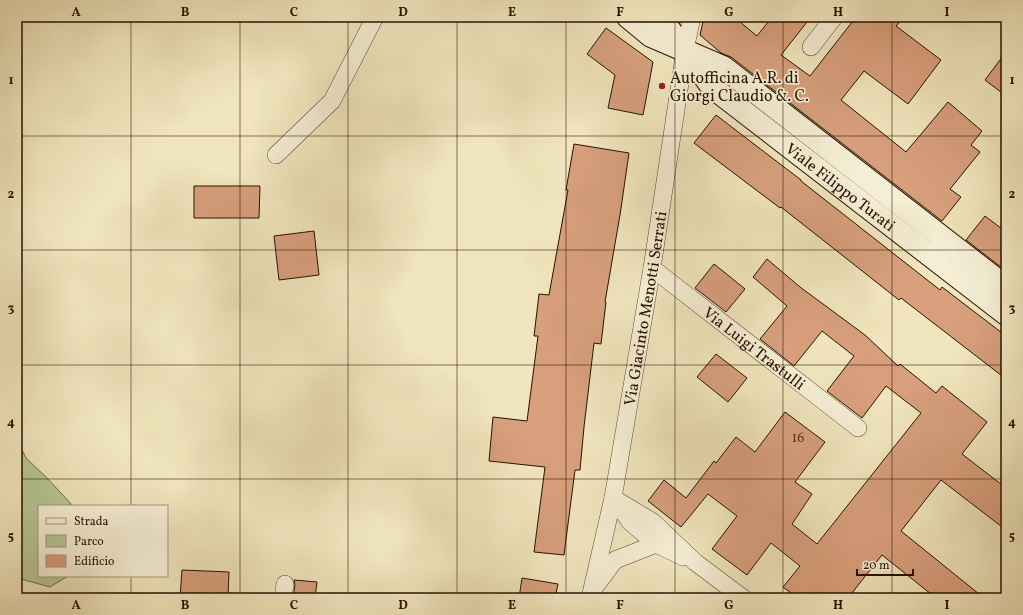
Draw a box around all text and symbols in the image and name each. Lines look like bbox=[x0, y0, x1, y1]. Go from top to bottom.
text: A bbox=[71, 4, 81, 22]
text: B bbox=[181, 4, 190, 22]
text: C bbox=[290, 4, 298, 22]
text: D bbox=[398, 4, 408, 22]
text: E bbox=[508, 4, 516, 22]
text: F bbox=[616, 4, 624, 22]
text: G bbox=[724, 4, 734, 22]
text: H bbox=[833, 4, 843, 22]
text: I bbox=[945, 4, 950, 22]
place label: Autofficina A.R. di Giorgi Claudio &. C. bbox=[670, 68, 809, 108]
text: 1 bbox=[8, 72, 14, 90]
text: 1 bbox=[1009, 72, 1015, 90]
marker: Autofficina A.R. di Giorgi Claudio &. C. bbox=[657, 81, 667, 91]
street label: Viale Filippo Turati bbox=[780, 139, 899, 238]
text: 2 bbox=[8, 186, 15, 204]
text: 2 bbox=[1009, 186, 1016, 204]
street label: Via Giacinto Menotti Serrati bbox=[620, 210, 673, 408]
text: 3 bbox=[8, 300, 15, 318]
text: 3 bbox=[1009, 300, 1016, 318]
street label: Via Luigi Trastulli bbox=[698, 303, 809, 396]
text: 4 bbox=[7, 414, 15, 432]
text: 4 bbox=[1008, 414, 1016, 432]
house number: 16 bbox=[792, 429, 804, 448]
legend bbox=[38, 505, 168, 577]
text: Strada bbox=[74, 514, 109, 530]
text: 5 bbox=[8, 528, 14, 546]
text: 5 bbox=[1009, 528, 1015, 546]
text: Parco bbox=[74, 534, 104, 550]
scale bar bbox=[857, 551, 913, 577]
text: Edificio bbox=[74, 554, 114, 570]
text: 20 m bbox=[863, 558, 890, 574]
text: A bbox=[71, 597, 81, 615]
text: B bbox=[181, 597, 190, 615]
text: C bbox=[290, 597, 298, 615]
text: D bbox=[398, 597, 408, 615]
text: E bbox=[508, 597, 516, 615]
text: F bbox=[616, 597, 624, 615]
text: G bbox=[724, 597, 734, 615]
text: H bbox=[833, 597, 843, 615]
text: I bbox=[945, 597, 950, 615]

